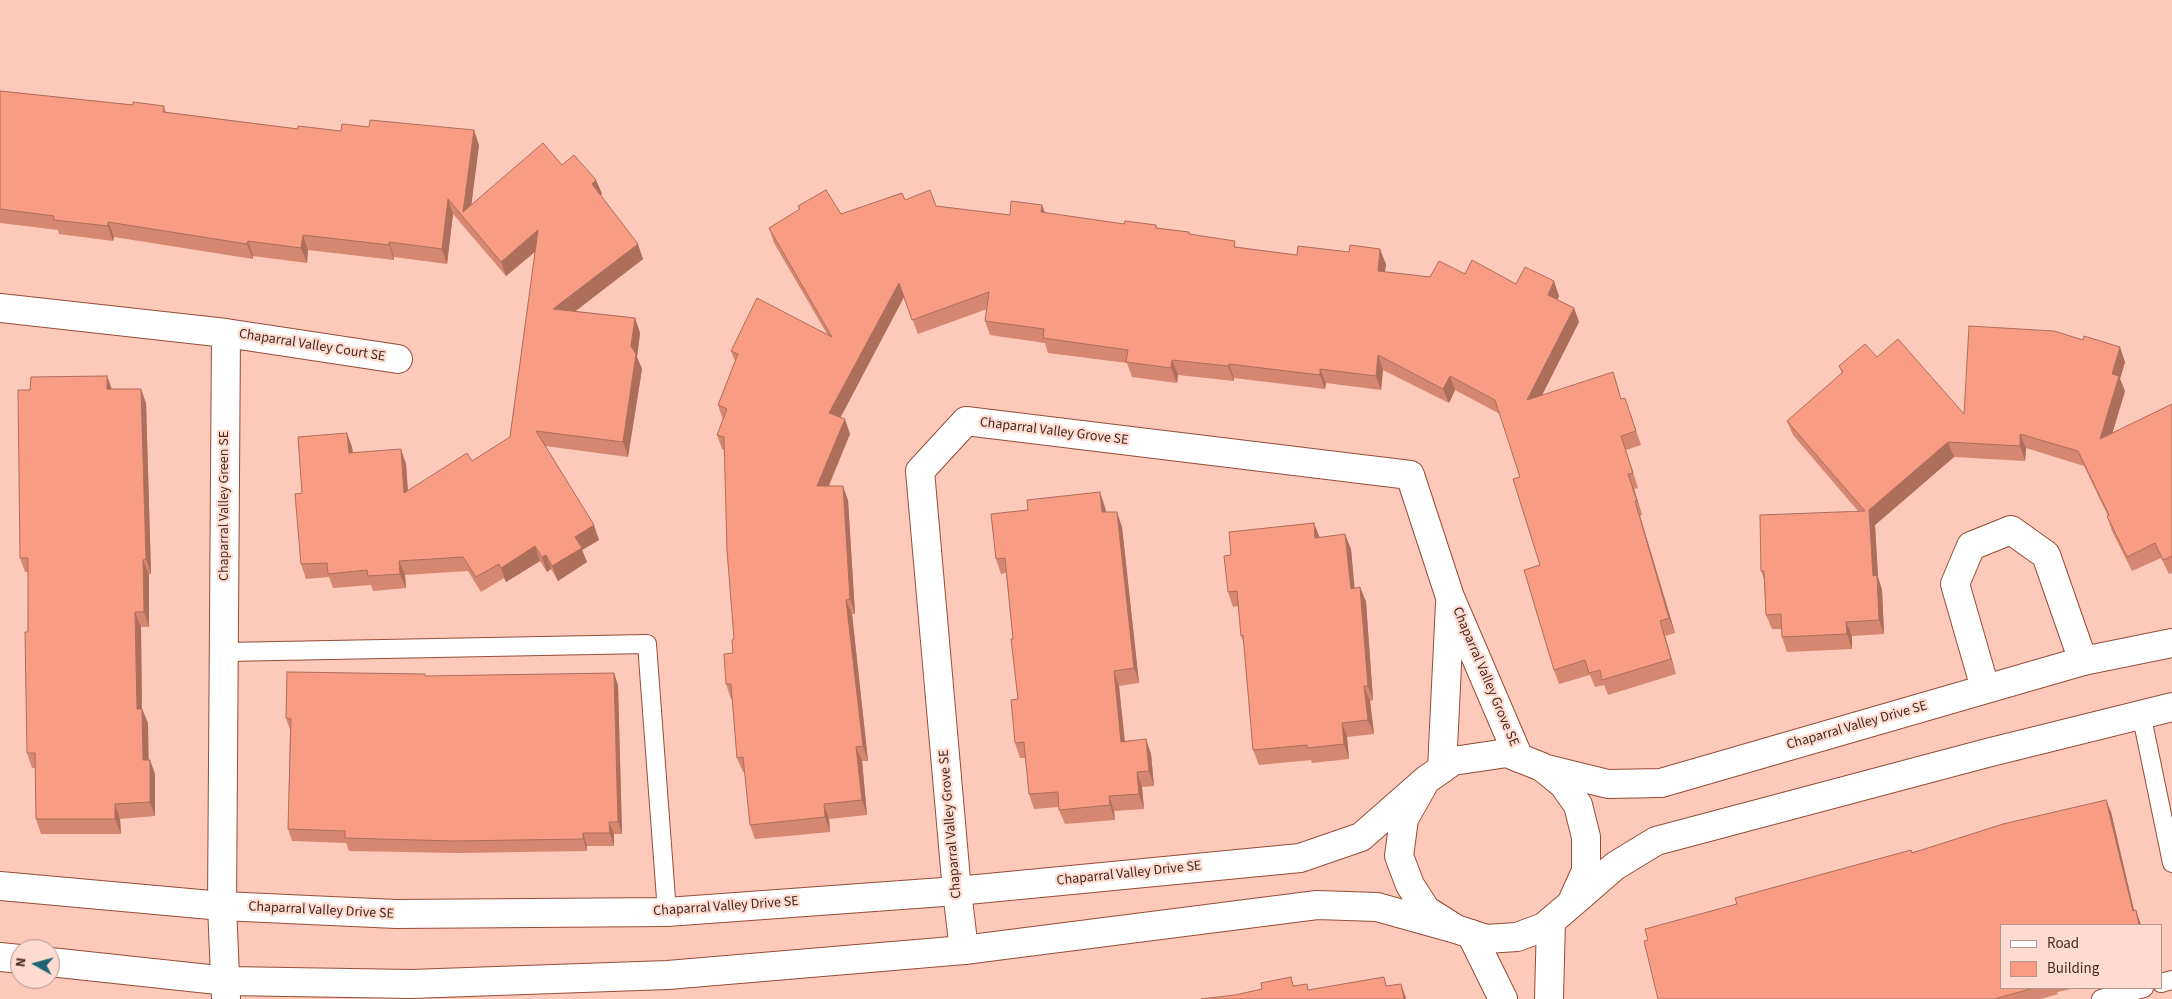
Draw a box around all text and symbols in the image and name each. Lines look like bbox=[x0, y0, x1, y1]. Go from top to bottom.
street label: Chaparral Valley Court SE bbox=[238, 326, 386, 366]
street label: Chaparral Valley Grove SE bbox=[979, 415, 1129, 449]
street label: Chaparral Valley Green SE bbox=[217, 431, 233, 581]
street label: Chaparral Valley Grove SE bbox=[1448, 605, 1522, 749]
street label: Chaparral Valley Drive SE bbox=[1785, 698, 1929, 754]
street label: Chaparral Valley Grove SE bbox=[936, 749, 966, 899]
street label: Chaparral Valley Drive SE bbox=[1056, 858, 1202, 890]
street label: Chaparral Valley Drive SE bbox=[653, 894, 799, 920]
street label: Chaparral Valley Drive SE bbox=[248, 899, 394, 923]
legend bbox=[2000, 924, 2162, 989]
text: Road bbox=[2047, 933, 2079, 954]
north arrow bbox=[10, 939, 60, 989]
text: N bbox=[11, 956, 32, 968]
text: Building bbox=[2047, 958, 2099, 979]

